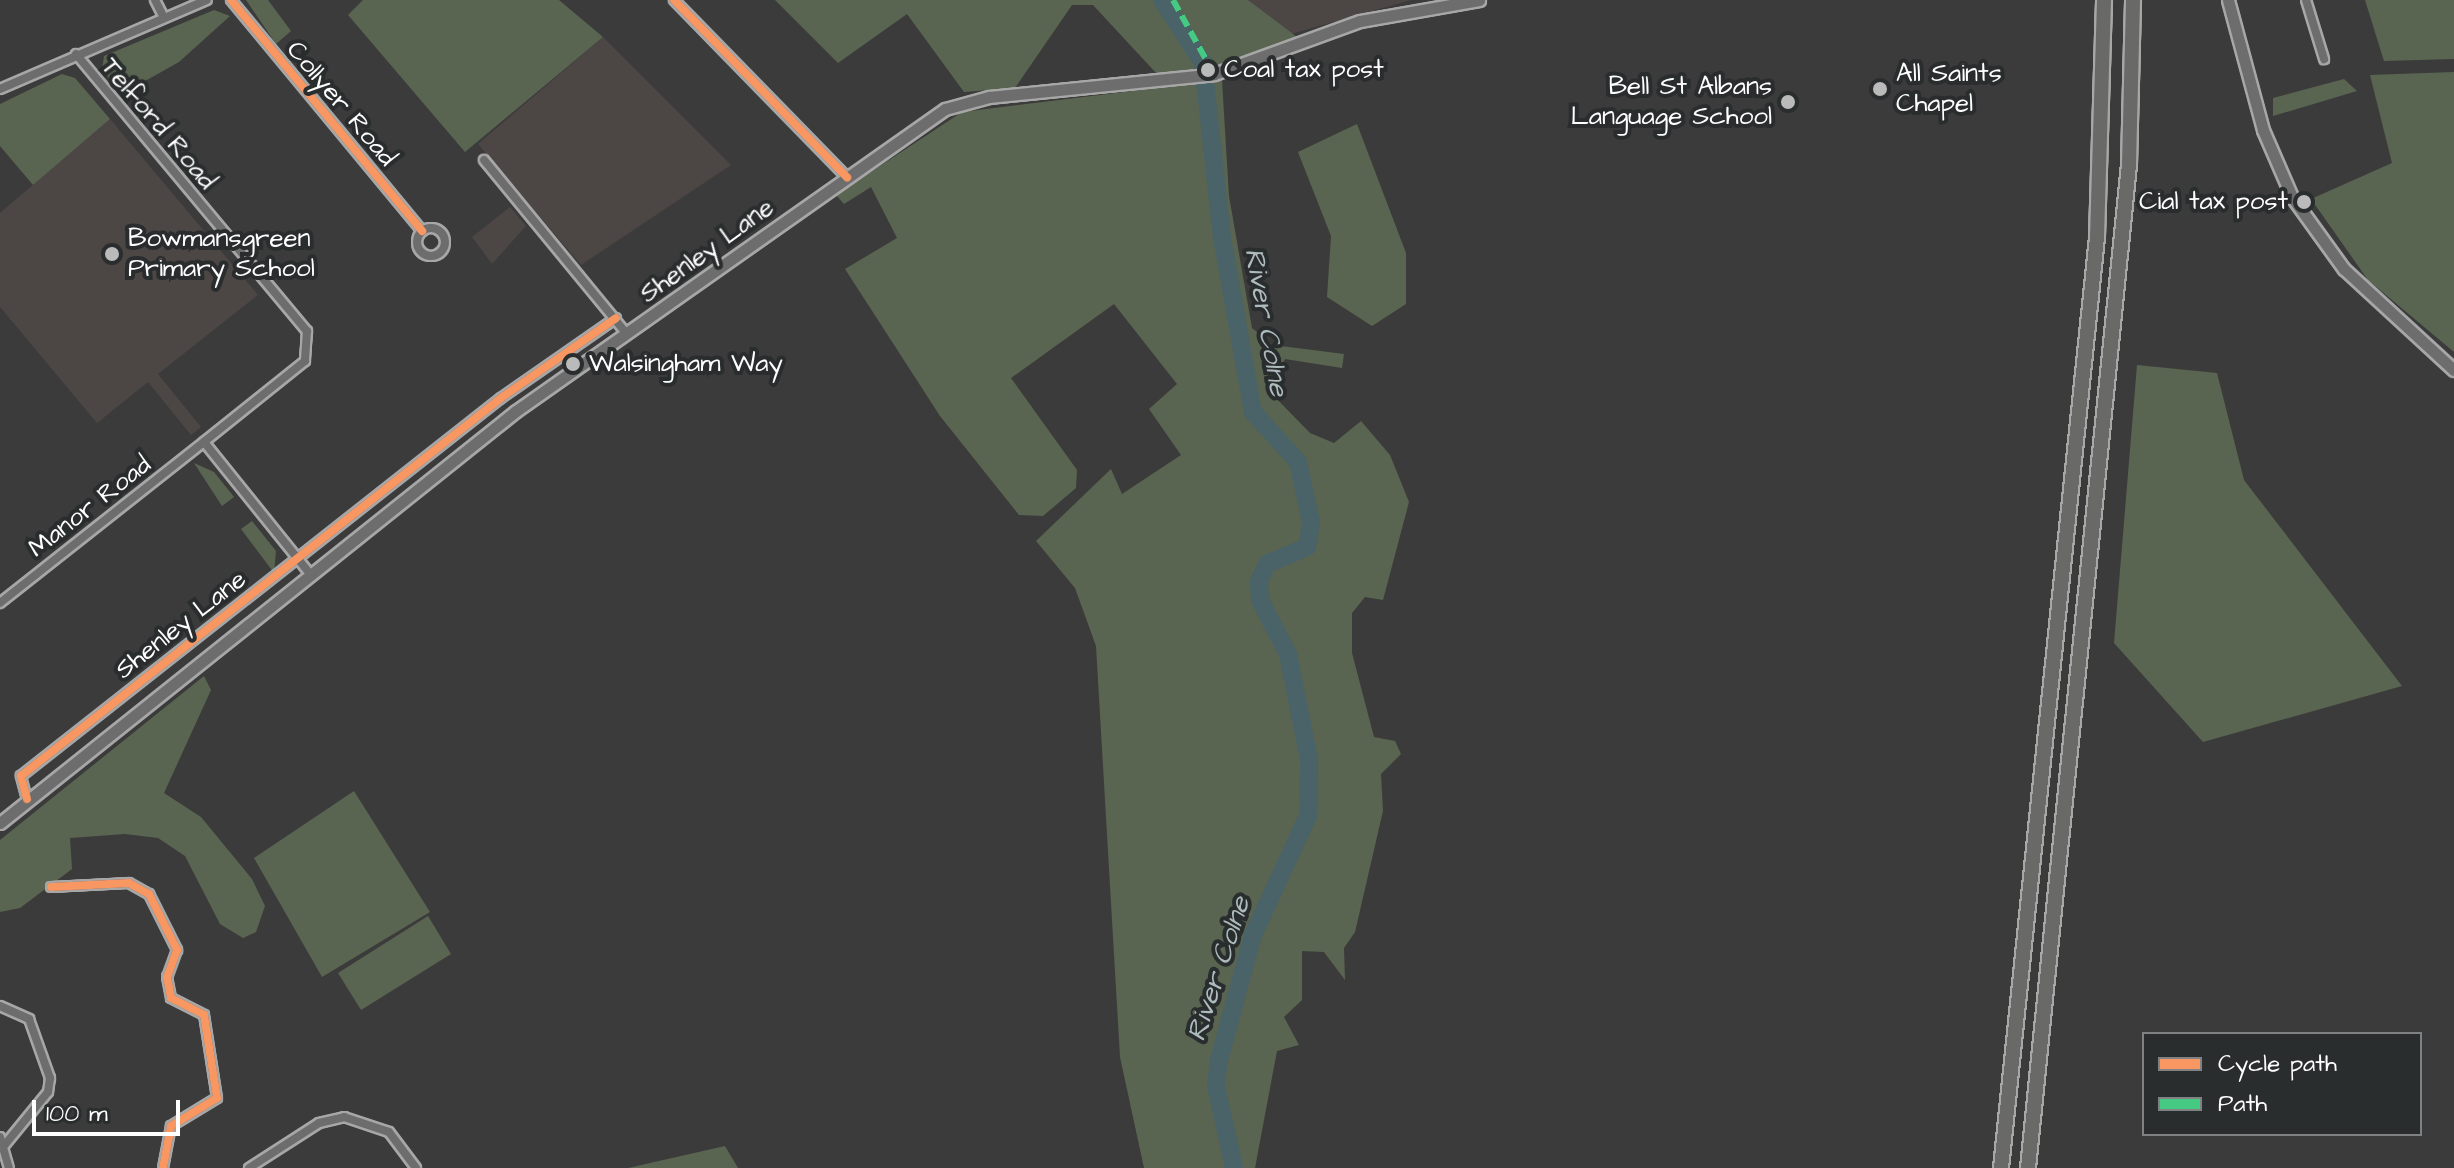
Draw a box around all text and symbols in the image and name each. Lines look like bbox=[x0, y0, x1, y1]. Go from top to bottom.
street label: Collyer Road bbox=[280, 35, 402, 173]
street label: Telford Road bbox=[94, 52, 222, 196]
place label: Coal tax post bbox=[1224, 54, 1384, 86]
place label: All Saints Chapel bbox=[1896, 58, 2002, 120]
marker: Coal tax post bbox=[1199, 61, 1217, 79]
place label: Bell St Albans Language School bbox=[1571, 71, 1772, 132]
marker: All Saints Chapel bbox=[1871, 80, 1889, 98]
marker: Bell St Albans Language School bbox=[1779, 93, 1797, 111]
place label: Cial tax post bbox=[2139, 186, 2288, 218]
street label: Shenley Lane bbox=[634, 192, 780, 310]
marker: Cial tax post bbox=[2295, 193, 2313, 211]
place label: Bowmansgreen Primary School bbox=[128, 223, 315, 284]
marker: Bowmansgreen Primary School bbox=[103, 245, 121, 263]
water label: River Colne bbox=[1236, 245, 1296, 399]
place label: Walsingham Way bbox=[589, 348, 783, 380]
marker: Walsingham Way bbox=[564, 355, 582, 373]
street label: Manor Road bbox=[23, 450, 157, 564]
street label: Shenley Lane bbox=[109, 564, 253, 686]
water label: River Colne bbox=[1180, 893, 1258, 1045]
legend bbox=[2142, 1032, 2422, 1136]
text: Cycle path bbox=[2218, 1047, 2337, 1081]
scale bar bbox=[36, 1084, 184, 1134]
text: Path bbox=[2218, 1087, 2267, 1121]
text: 100 m bbox=[46, 1097, 108, 1131]

